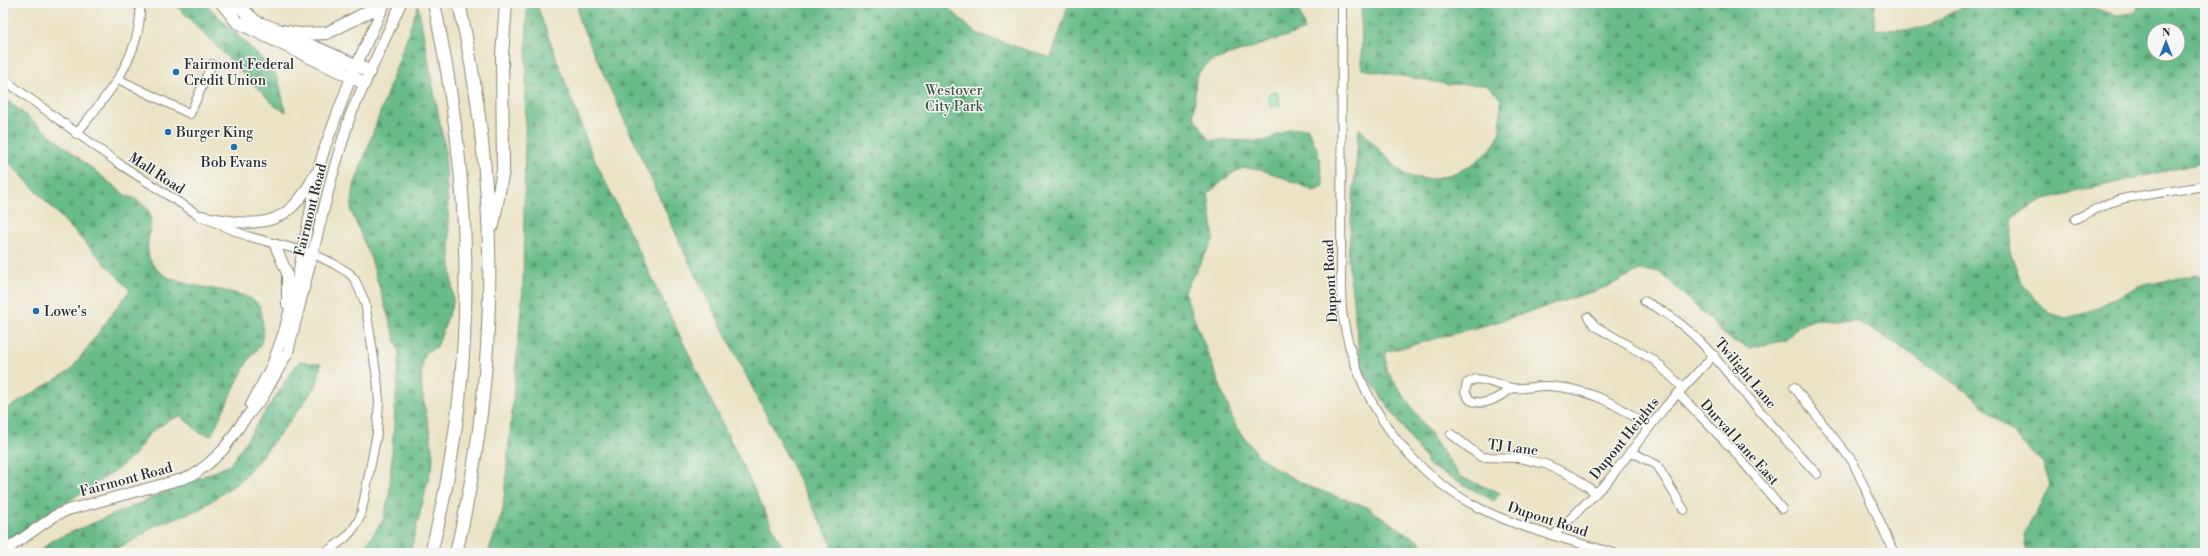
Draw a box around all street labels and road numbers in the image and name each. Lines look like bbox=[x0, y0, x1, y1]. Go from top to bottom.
street label: Mall Road bbox=[125, 149, 188, 199]
street label: Fairmont Road bbox=[291, 162, 331, 259]
street label: Dupont Road bbox=[1320, 239, 1342, 323]
street label: Twilight Lane bbox=[1710, 335, 1780, 413]
street label: Dupont Heights bbox=[1586, 394, 1663, 483]
street label: Durval Lane East bbox=[1696, 396, 1782, 489]
street label: TJ Lane bbox=[1487, 436, 1539, 460]
street label: Fairmont Road bbox=[78, 459, 175, 501]
street label: Dupont Road bbox=[1505, 498, 1590, 541]

